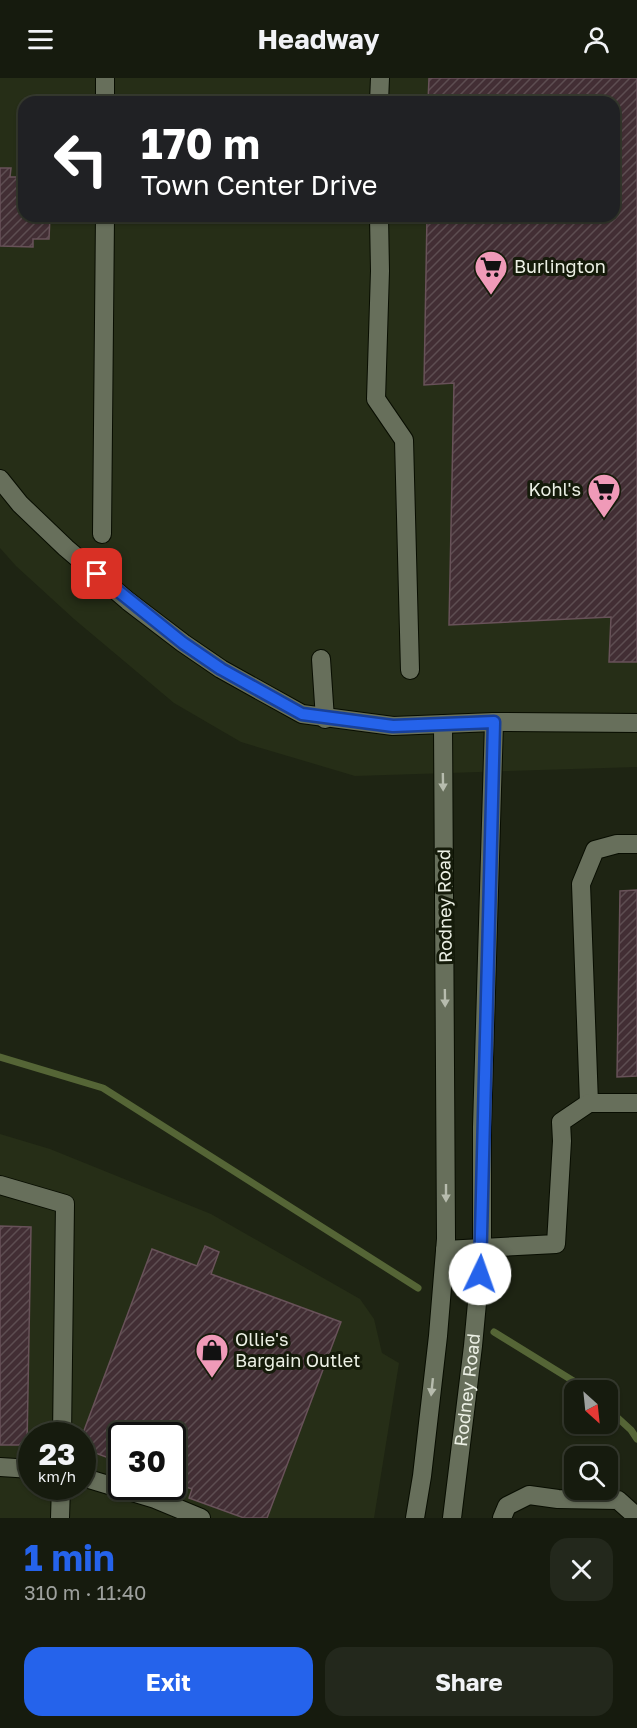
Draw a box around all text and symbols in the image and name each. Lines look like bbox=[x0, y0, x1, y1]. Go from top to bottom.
icon: menu bbox=[24, 23, 57, 56]
text: Headway bbox=[258, 23, 379, 55]
icon: person bbox=[580, 23, 613, 56]
text: 170 m bbox=[141, 118, 260, 168]
icon: left bbox=[42, 120, 120, 198]
text: Town Center Drive bbox=[141, 169, 377, 201]
supermarket icon: Burlington bbox=[473, 249, 509, 296]
place label: Burlington bbox=[514, 255, 606, 277]
supermarket icon: Kohl's bbox=[586, 472, 622, 519]
place label: Kohl's bbox=[529, 478, 581, 500]
pin bbox=[71, 548, 122, 599]
icon: arrive bbox=[80, 557, 113, 590]
one-way arrow bbox=[438, 773, 448, 792]
street label: Rodney Road bbox=[432, 849, 456, 963]
one-way arrow bbox=[441, 989, 450, 1008]
one-way arrow bbox=[441, 1184, 451, 1203]
position arrow bbox=[448, 1242, 512, 1306]
place label: Ollie's Bargain Outlet bbox=[235, 1328, 360, 1371]
shop icon: Ollie's Bargain Outlet bbox=[194, 1332, 230, 1379]
street label: Rodney Road bbox=[449, 1332, 484, 1448]
one-way arrow bbox=[427, 1378, 437, 1397]
north arrow bbox=[564, 1380, 618, 1434]
map controls bbox=[564, 1380, 618, 1500]
speed limit sign: 30 bbox=[108, 1422, 186, 1500]
text: 23 bbox=[39, 1436, 75, 1472]
button: search bbox=[564, 1446, 618, 1500]
text: km/h bbox=[38, 1467, 76, 1485]
text: 1 min bbox=[24, 1536, 115, 1579]
button: close bbox=[550, 1538, 613, 1601]
text: 310 m · 11:40 bbox=[24, 1580, 147, 1604]
button: Exit bbox=[24, 1647, 313, 1716]
button: Share bbox=[325, 1647, 613, 1716]

